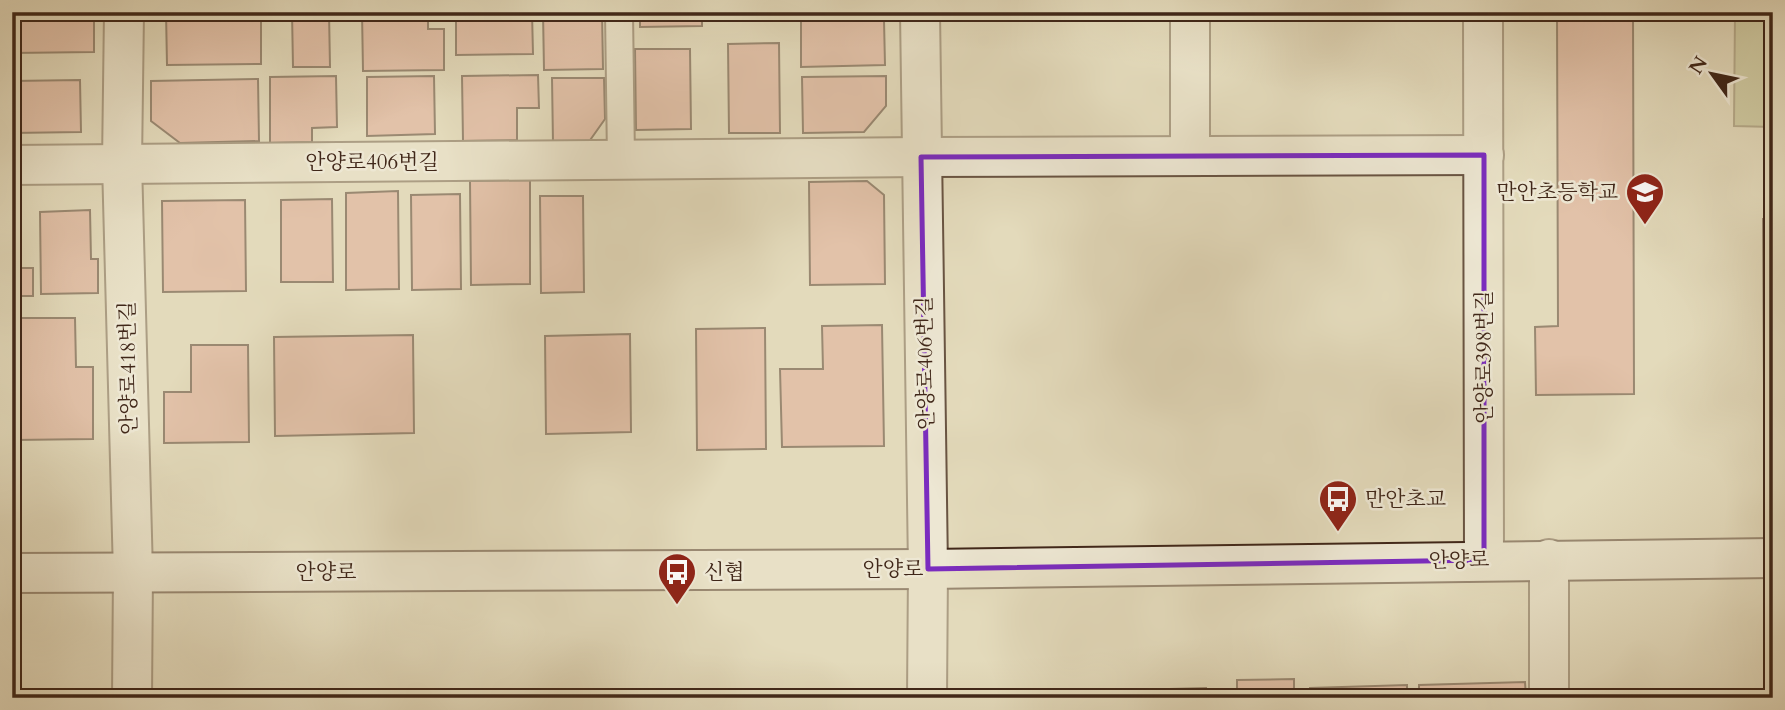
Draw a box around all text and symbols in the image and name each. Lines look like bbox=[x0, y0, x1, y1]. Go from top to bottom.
north arrow bbox=[1676, 38, 1746, 108]
text: N bbox=[1683, 51, 1714, 79]
street label: 안양로406번길 bbox=[305, 148, 439, 177]
school or university icon: 만안초등학교 bbox=[1624, 171, 1666, 226]
place label: 만안초등학교 bbox=[1496, 178, 1618, 207]
street label: 안양로398번길 bbox=[1470, 290, 1499, 424]
street label: 안양로406번길 bbox=[910, 296, 941, 430]
street label: 안양로418번길 bbox=[113, 301, 144, 435]
bus stop icon: 만안초교 bbox=[1317, 478, 1359, 533]
place label: 만안초교 bbox=[1365, 485, 1446, 514]
street label: 안양로 bbox=[1428, 545, 1490, 576]
bus stop icon: 신협 bbox=[656, 551, 698, 606]
street label: 안양로 bbox=[863, 555, 923, 584]
street label: 안양로 bbox=[296, 558, 356, 587]
place label: 신협 bbox=[704, 558, 745, 587]

